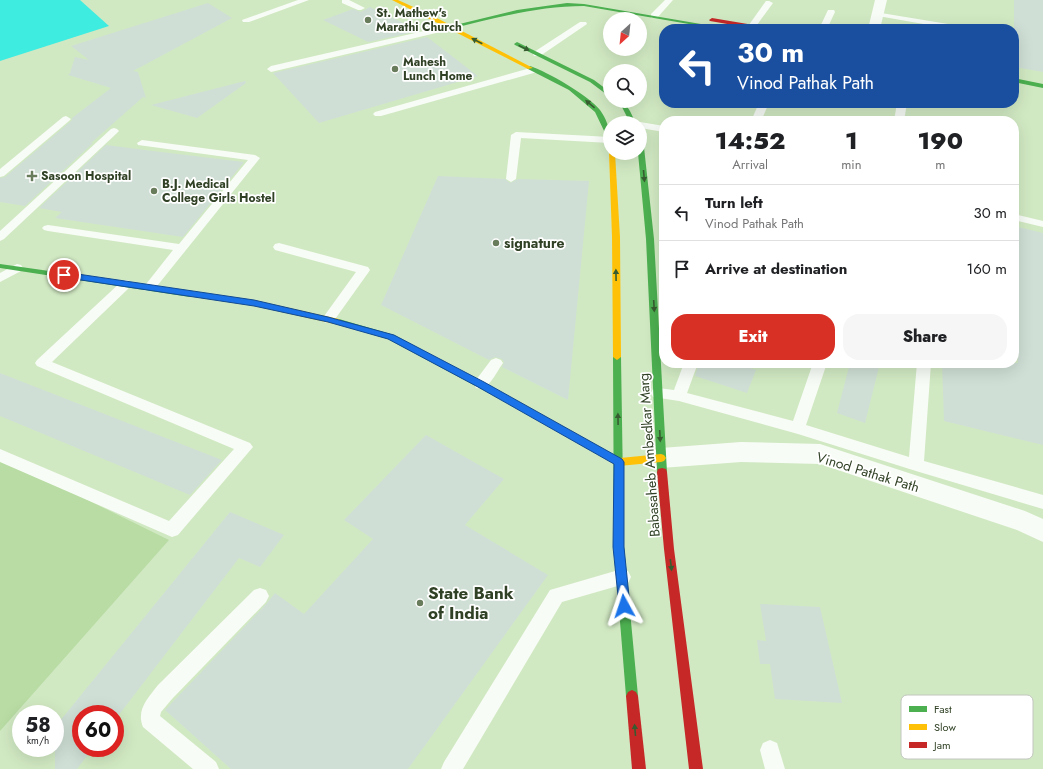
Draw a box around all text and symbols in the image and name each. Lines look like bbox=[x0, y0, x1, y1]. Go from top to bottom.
place label: St. Mathew's Marathi Church bbox=[376, 4, 462, 36]
north arrow bbox=[603, 12, 647, 56]
map controls bbox=[603, 12, 647, 160]
marker: St. Mathew's Marathi Church bbox=[363, 15, 373, 25]
text: 30 m bbox=[737, 32, 804, 73]
one-way arrow bbox=[471, 38, 483, 44]
icon: left bbox=[671, 40, 723, 92]
one-way arrow bbox=[518, 45, 529, 51]
place label: Mahesh Lunch Home bbox=[403, 53, 473, 85]
marker: Mahesh Lunch Home bbox=[390, 64, 400, 74]
button: search bbox=[603, 64, 647, 108]
text: Vinod Pathak Path bbox=[737, 70, 874, 96]
one-way arrow bbox=[585, 100, 595, 109]
button: layers bbox=[603, 116, 647, 160]
text: 14:52 bbox=[715, 123, 785, 158]
text: 1 bbox=[845, 123, 858, 158]
text: 190 bbox=[917, 123, 963, 158]
text: Arrival bbox=[732, 155, 768, 174]
text: min bbox=[841, 155, 862, 174]
text: m bbox=[935, 155, 945, 174]
place label: Sasoon Hospital bbox=[41, 167, 131, 185]
marker: Sasoon Hospital bbox=[26, 170, 38, 182]
one-way arrow bbox=[641, 170, 648, 182]
place label: B.J. Medical College Girls Hostel bbox=[162, 175, 275, 207]
marker: B.J. Medical College Girls Hostel bbox=[149, 186, 159, 196]
text: Turn left bbox=[705, 192, 763, 214]
icon: left bbox=[671, 202, 693, 224]
text: 30 m bbox=[974, 202, 1007, 224]
text: Vinod Pathak Path bbox=[705, 214, 804, 233]
place label: signature bbox=[504, 233, 564, 253]
marker: signature bbox=[491, 238, 501, 248]
pin bbox=[47, 258, 81, 292]
icon: arrive bbox=[671, 258, 693, 280]
text: Arrive at destination bbox=[705, 258, 847, 280]
text: 160 m bbox=[966, 258, 1007, 280]
icon: arrive bbox=[53, 264, 75, 286]
one-way arrow bbox=[613, 268, 619, 281]
one-way arrow bbox=[650, 300, 657, 312]
button: Exit bbox=[671, 314, 835, 360]
button: Share bbox=[843, 314, 1007, 360]
street label: Babasaheb Ambedkar Marg bbox=[633, 372, 665, 538]
one-way arrow bbox=[615, 412, 621, 425]
one-way arrow bbox=[657, 430, 664, 442]
street label: Vinod Pathak Path bbox=[814, 447, 922, 497]
one-way arrow bbox=[668, 559, 674, 571]
place label: State Bank of India bbox=[428, 581, 514, 625]
position arrow bbox=[603, 585, 645, 627]
marker: State Bank of India bbox=[415, 598, 425, 608]
legend bbox=[901, 695, 1033, 759]
text: Fast bbox=[934, 701, 952, 717]
speed limit sign: 60 bbox=[72, 705, 124, 757]
text: 58 bbox=[25, 711, 51, 740]
text: Slow bbox=[934, 719, 956, 735]
one-way arrow bbox=[632, 724, 639, 736]
text: km/h bbox=[27, 733, 49, 748]
text: Jam bbox=[932, 737, 951, 753]

